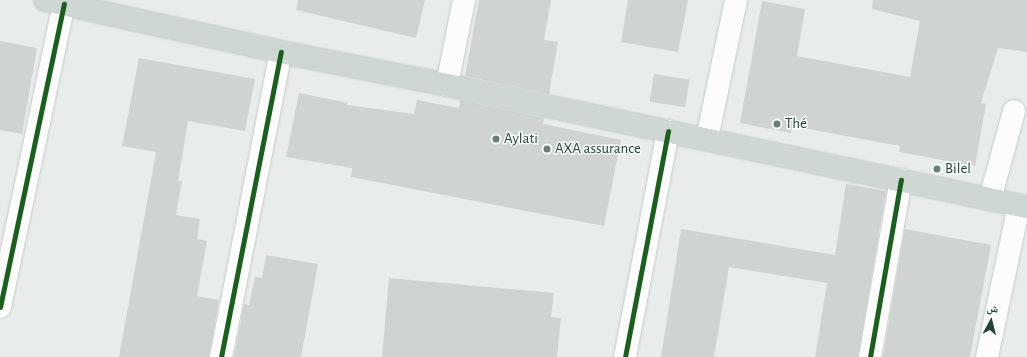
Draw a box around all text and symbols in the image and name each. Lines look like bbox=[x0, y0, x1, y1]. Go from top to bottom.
place label: Thé bbox=[785, 115, 807, 133]
marker: Thé bbox=[772, 119, 782, 129]
place label: Aylati bbox=[504, 130, 538, 148]
marker: Aylati bbox=[491, 134, 501, 144]
place label: AXA assurance bbox=[555, 140, 641, 158]
marker: AXA assurance bbox=[542, 144, 552, 154]
place label: Bilel bbox=[945, 160, 971, 178]
marker: Bilel bbox=[932, 164, 942, 174]
north arrow bbox=[971, 301, 1011, 341]
text: ش bbox=[986, 302, 999, 315]

